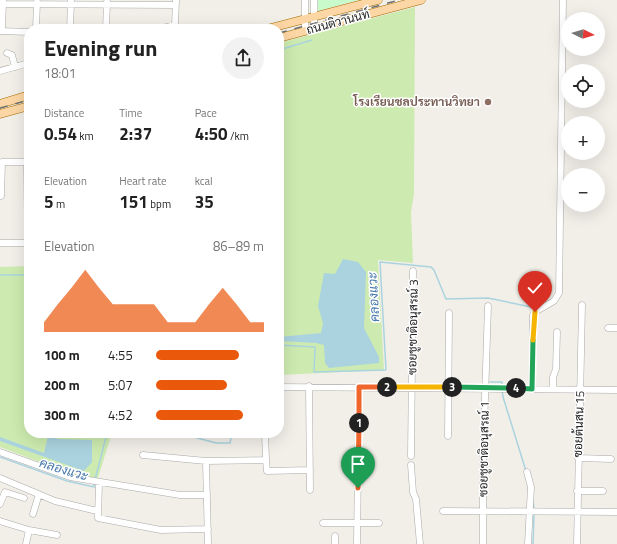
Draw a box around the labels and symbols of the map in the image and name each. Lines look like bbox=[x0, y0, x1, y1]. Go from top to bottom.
street label: ถนนติวานนท์ bbox=[304, 4, 372, 39]
north arrow bbox=[561, 12, 605, 56]
place label: โรงเรียนชลประทานวิทยา bbox=[352, 92, 480, 111]
marker: โรงเรียนชลประทานวิทยา bbox=[483, 97, 493, 107]
water label: คลองแวะ bbox=[362, 271, 384, 323]
pin bbox=[518, 271, 552, 312]
street label: ซอยชูชาติอนุสรณ์ 3 bbox=[402, 279, 423, 375]
pin: 2 bbox=[377, 377, 397, 397]
pin: 3 bbox=[442, 377, 462, 397]
pin: 4 bbox=[506, 378, 526, 398]
street label: ซอยต้นสน 15 bbox=[568, 390, 589, 458]
street label: ซอยชูชาติอนุสรณ์ 1 bbox=[473, 401, 494, 497]
pin: 1 bbox=[349, 413, 369, 433]
pin bbox=[341, 447, 375, 488]
water label: คลองแวะ bbox=[37, 452, 91, 486]

